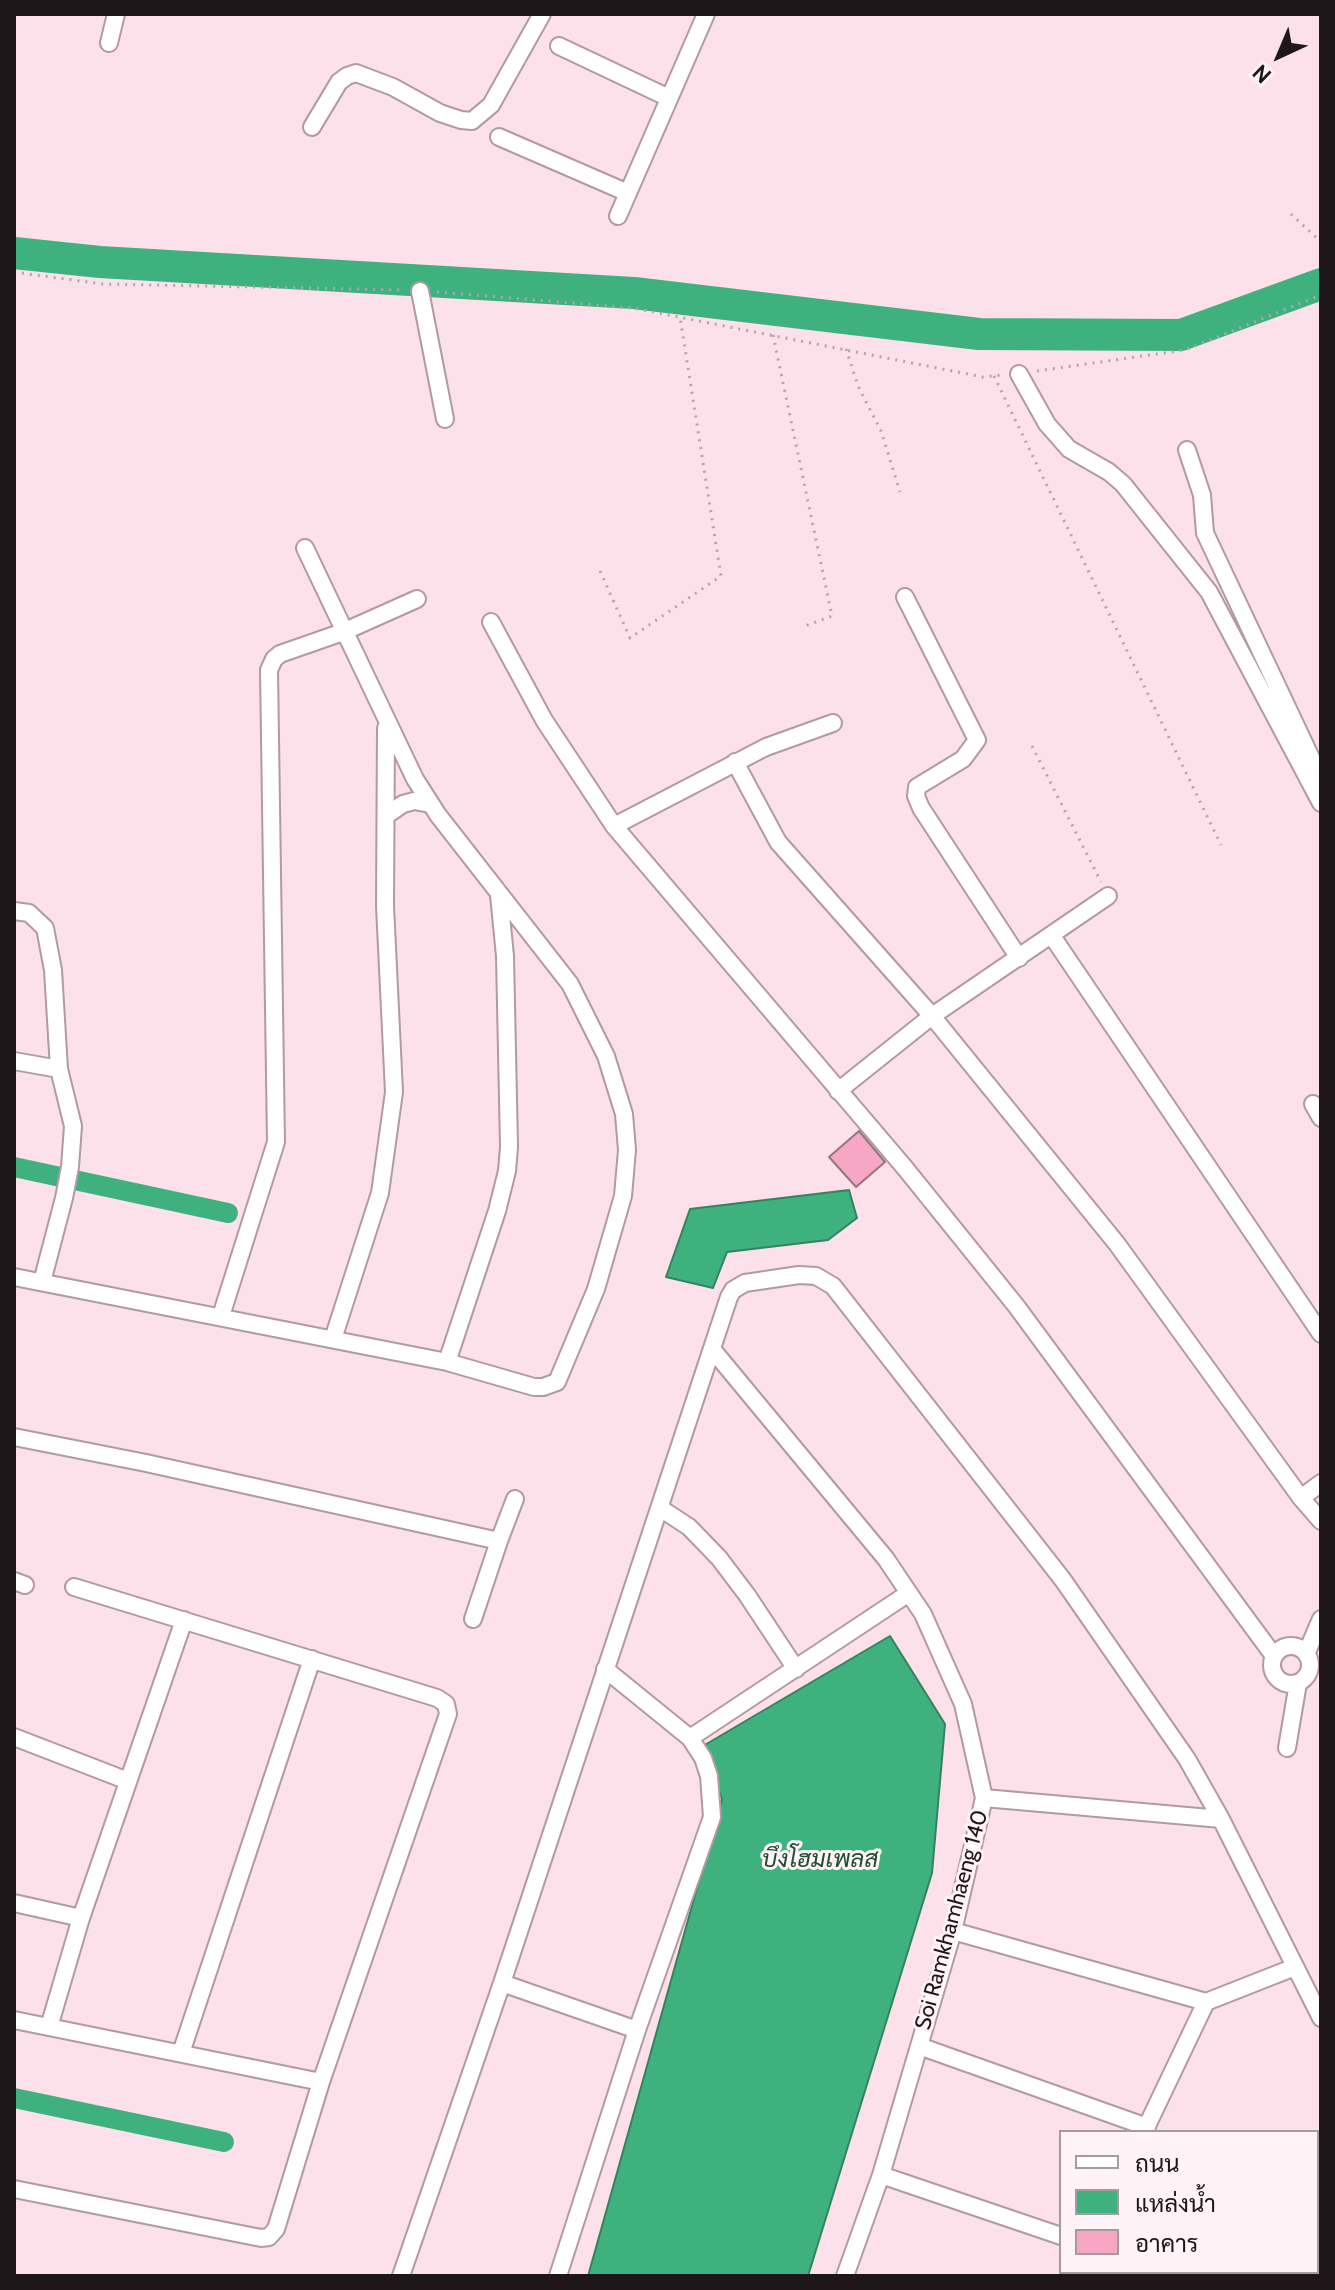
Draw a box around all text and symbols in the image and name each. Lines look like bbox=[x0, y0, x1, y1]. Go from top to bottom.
north arrow bbox=[1239, 16, 1319, 96]
text: N bbox=[1247, 59, 1277, 89]
street label: Soi Ramkhamhaeng 140 bbox=[910, 1807, 994, 2033]
water label: บึงโฮมเพลส bbox=[762, 1846, 878, 1874]
legend bbox=[1059, 2130, 1319, 2274]
text: ถนน bbox=[1135, 2149, 1180, 2178]
text: แหล่งน้ำ bbox=[1135, 2189, 1216, 2218]
text: อาคาร bbox=[1135, 2229, 1198, 2258]

